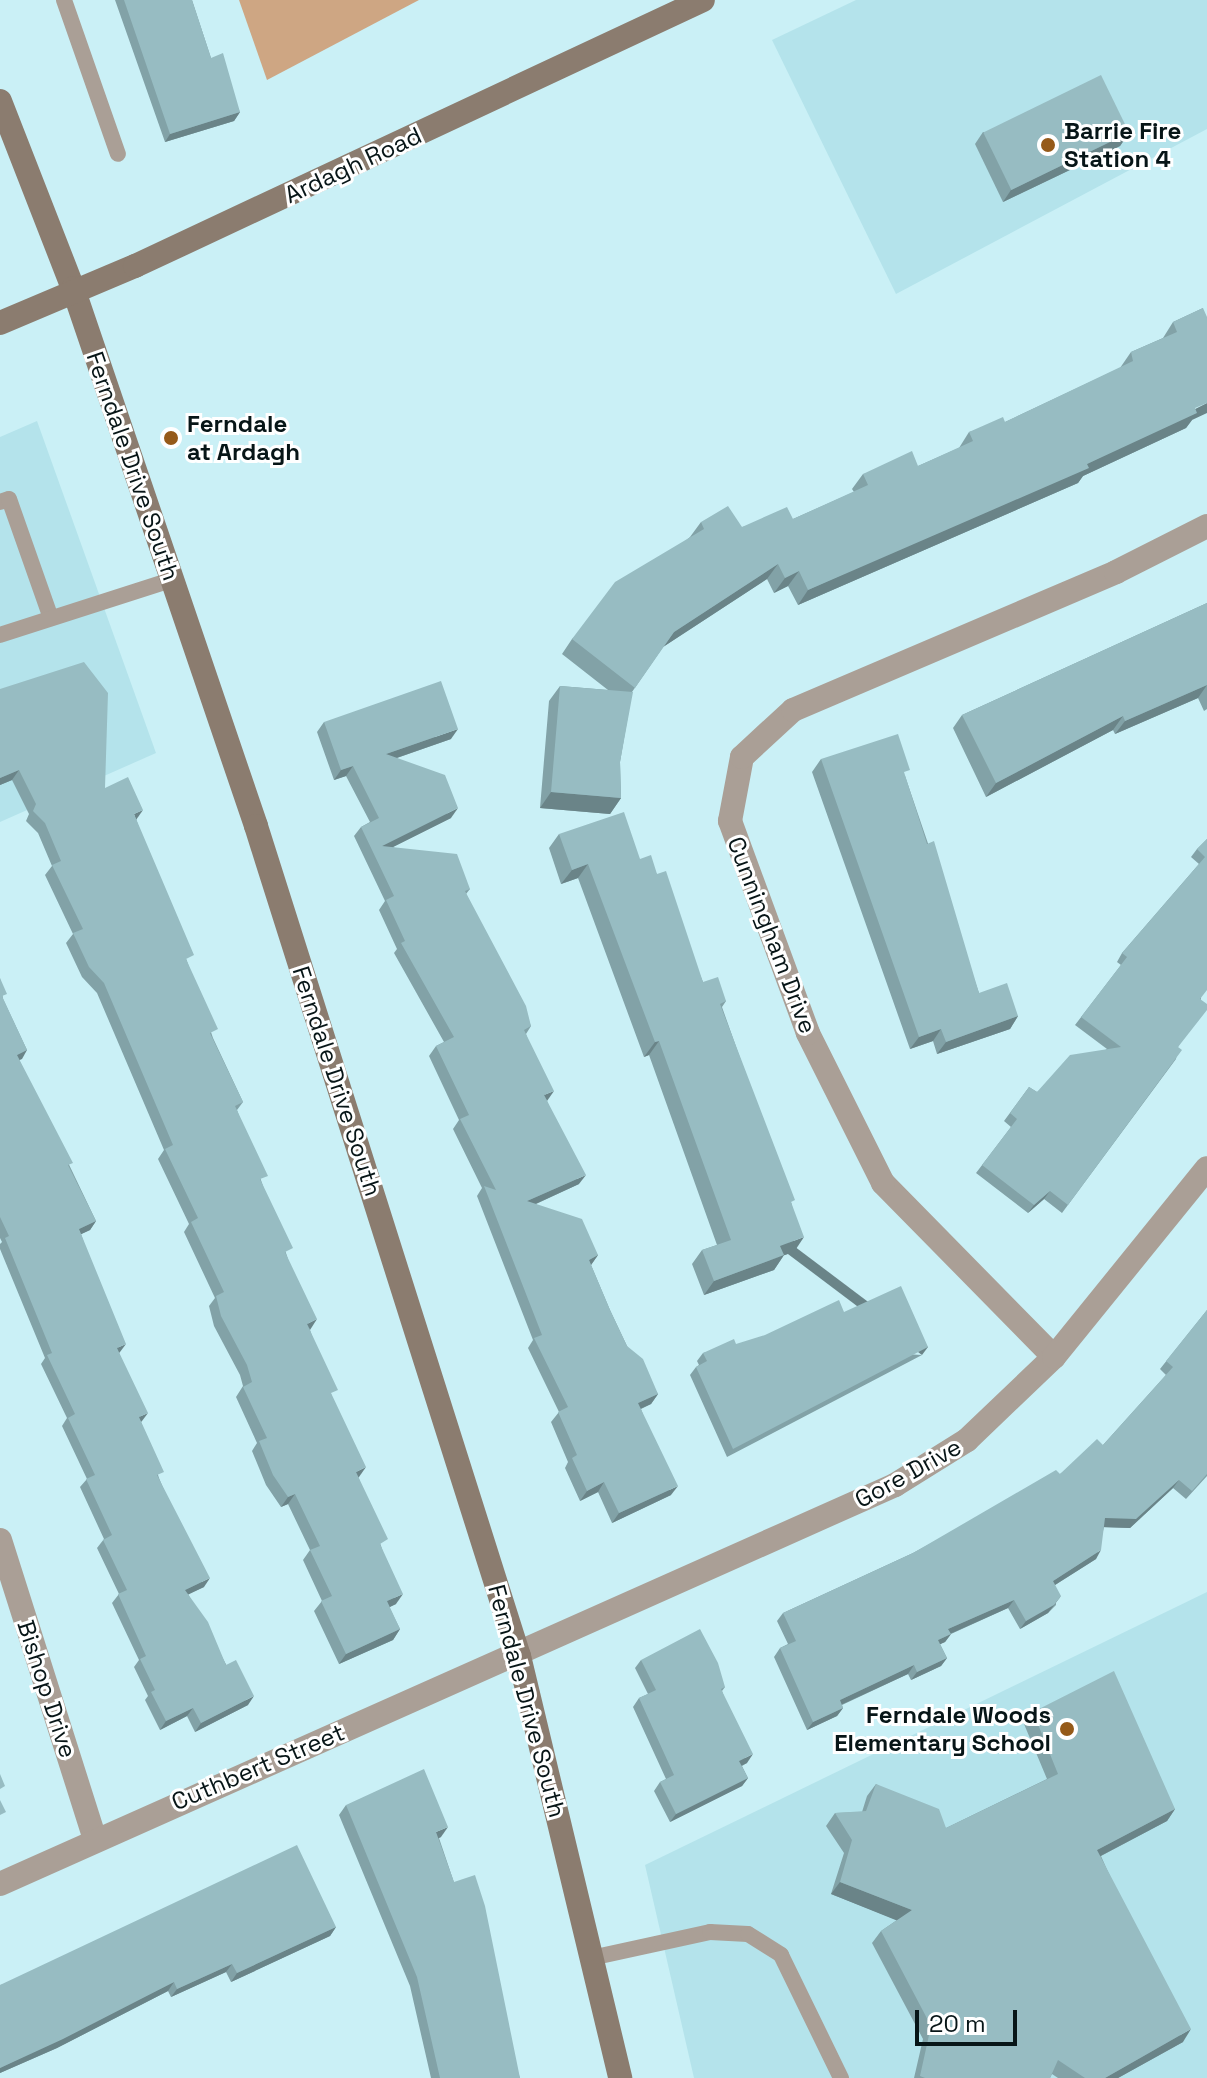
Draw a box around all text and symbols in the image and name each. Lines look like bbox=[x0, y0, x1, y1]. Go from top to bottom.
place label: Barrie Fire Station 4 bbox=[1064, 117, 1181, 173]
street label: Ardagh Road bbox=[280, 121, 426, 209]
marker: Barrie Fire Station 4 bbox=[1039, 136, 1057, 154]
street label: Ferndale Drive South bbox=[80, 348, 186, 584]
place label: Ferndale at Ardagh bbox=[187, 410, 300, 466]
marker: Ferndale at Ardagh bbox=[162, 429, 180, 447]
street label: Cunningham Drive bbox=[721, 833, 823, 1037]
street label: Ferndale Drive South bbox=[286, 962, 388, 1200]
street label: Gore Drive bbox=[850, 1432, 966, 1514]
street label: Ferndale Drive South bbox=[482, 1581, 572, 1821]
street label: Bishop Drive bbox=[11, 1617, 83, 1761]
place label: Ferndale Woods Elementary School bbox=[834, 1701, 1051, 1757]
street label: Cuthbert Street bbox=[167, 1718, 349, 1816]
marker: Ferndale Woods Elementary School bbox=[1058, 1720, 1076, 1738]
scale bar bbox=[919, 1994, 1021, 2044]
text: 20 m bbox=[929, 2008, 986, 2039]

